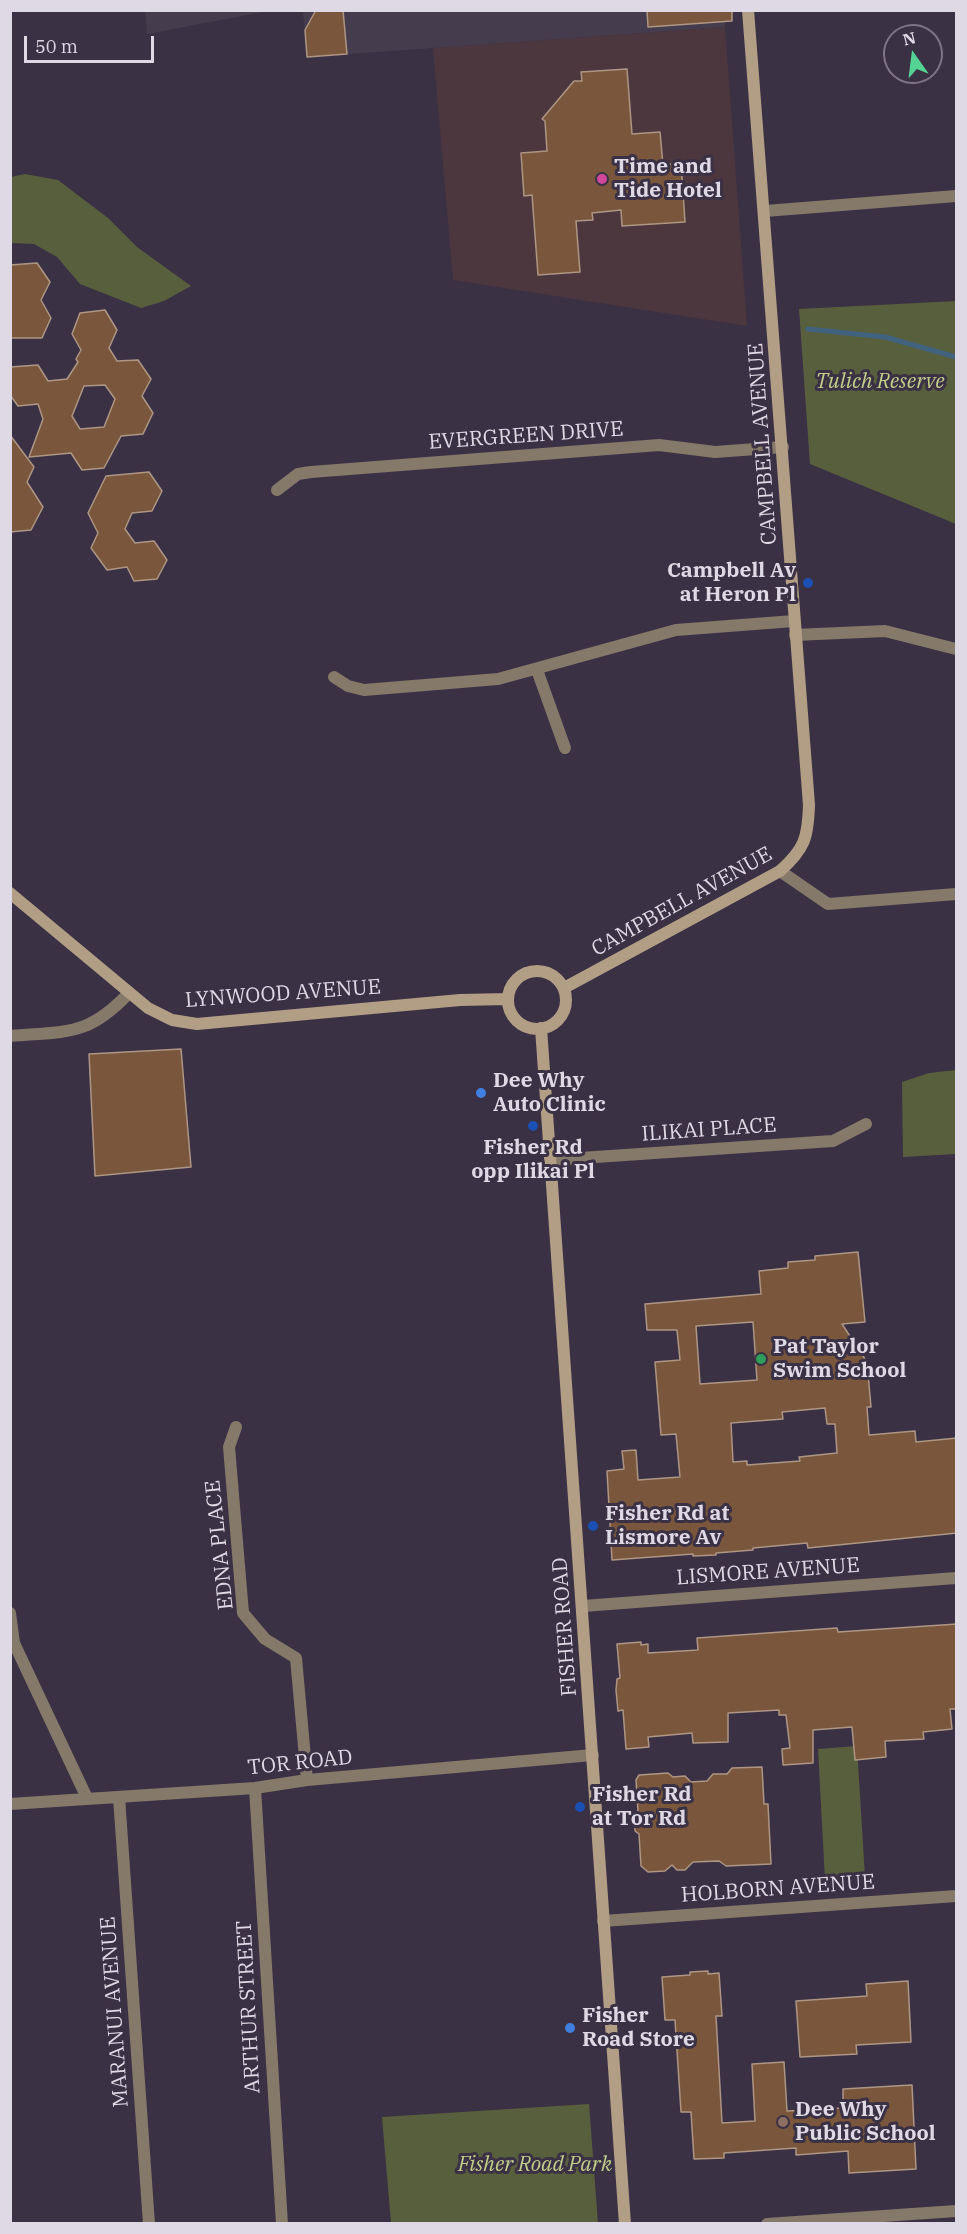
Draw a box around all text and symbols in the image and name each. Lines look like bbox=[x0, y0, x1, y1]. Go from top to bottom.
scale bar bbox=[27, 24, 158, 62]
north arrow bbox=[883, 24, 943, 84]
text: N bbox=[901, 27, 918, 50]
text: 50 m bbox=[35, 35, 78, 58]
place label: Time and Tide Hotel bbox=[614, 154, 722, 204]
marker: Time and Tide Hotel bbox=[595, 172, 609, 186]
street label: CAMPBELL AVENUE bbox=[743, 342, 783, 546]
park label: Tulich Reserve bbox=[815, 369, 945, 395]
street label: EVERGREEN DRIVE bbox=[428, 417, 624, 455]
place label: Campbell Av at Heron Pl bbox=[667, 558, 796, 608]
marker: Campbell Av at Heron Pl bbox=[801, 576, 815, 590]
street label: CAMPBELL AVENUE bbox=[587, 842, 777, 962]
street label: LYNWOOD AVENUE bbox=[184, 975, 382, 1013]
place label: Dee Why Auto Clinic bbox=[493, 1068, 606, 1118]
marker: Dee Why Auto Clinic bbox=[474, 1086, 488, 1100]
street label: ILIKAI PLACE bbox=[641, 1113, 777, 1147]
marker: Fisher Rd opp Ilikai Pl bbox=[526, 1119, 540, 1133]
place label: Fisher Rd opp Ilikai Pl bbox=[471, 1135, 595, 1185]
place label: Pat Taylor Swim School bbox=[773, 1334, 906, 1384]
marker: Pat Taylor Swim School bbox=[754, 1352, 768, 1366]
street label: EDNA PLACE bbox=[201, 1479, 239, 1611]
place label: Fisher Rd at Lismore Av bbox=[605, 1501, 729, 1551]
marker: Fisher Rd at Lismore Av bbox=[586, 1519, 600, 1533]
street label: LISMORE AVENUE bbox=[675, 1553, 861, 1591]
street label: FISHER ROAD bbox=[548, 1557, 582, 1697]
street label: TOR ROAD bbox=[246, 1745, 354, 1781]
place label: Fisher Rd at Tor Rd bbox=[592, 1782, 692, 1832]
marker: Fisher Rd at Tor Rd bbox=[573, 1800, 587, 1814]
street label: HOLBORN AVENUE bbox=[680, 1870, 876, 1908]
street label: MARANUI AVENUE bbox=[96, 1916, 134, 2108]
street label: ARTHUR STREET bbox=[232, 1920, 266, 2094]
place label: Fisher Road Store bbox=[582, 2003, 695, 2053]
marker: Fisher Road Store bbox=[563, 2021, 577, 2035]
place label: Dee Why Public School bbox=[795, 2097, 936, 2147]
marker: Dee Why Public School bbox=[776, 2115, 790, 2129]
park label: Fisher Road Park bbox=[458, 2152, 612, 2178]

